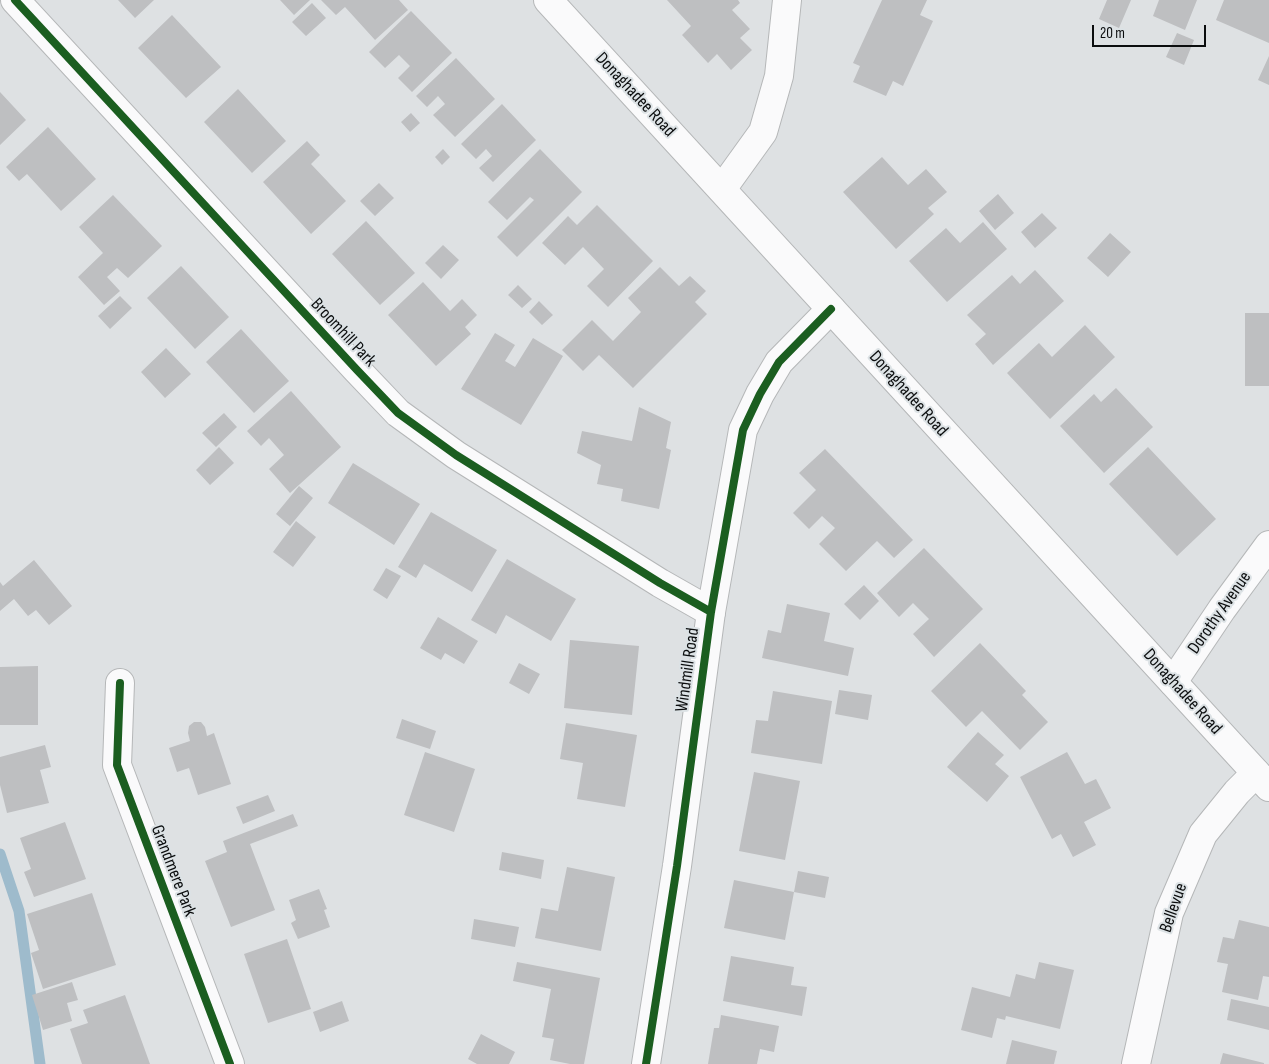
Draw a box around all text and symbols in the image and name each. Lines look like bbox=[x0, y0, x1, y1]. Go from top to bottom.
scale bar bbox=[1094, 15, 1208, 47]
text: 20 m bbox=[1100, 24, 1125, 43]
street label: Donaghadee Road bbox=[590, 48, 680, 142]
street label: Broomhill Park bbox=[306, 294, 380, 372]
street label: Donaghadee Road bbox=[864, 347, 952, 441]
street label: Dorothy Avenue bbox=[1184, 568, 1256, 658]
street label: Windmill Road bbox=[671, 627, 705, 713]
street label: Donaghadee Road bbox=[1138, 645, 1226, 739]
street label: Grandmere Park bbox=[146, 822, 200, 920]
street label: Bellevue bbox=[1156, 880, 1192, 936]

